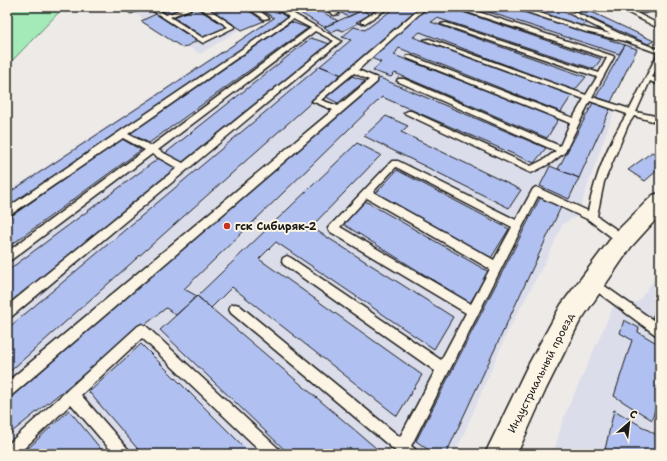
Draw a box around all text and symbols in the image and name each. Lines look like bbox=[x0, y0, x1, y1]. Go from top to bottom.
place label: гск Сибиряк-2 bbox=[235, 219, 317, 234]
marker: гск Сибиряк-2 bbox=[222, 221, 232, 231]
street label: Индустриальный проезд bbox=[504, 310, 578, 436]
north arrow bbox=[609, 403, 649, 443]
text: С bbox=[627, 406, 640, 423]

